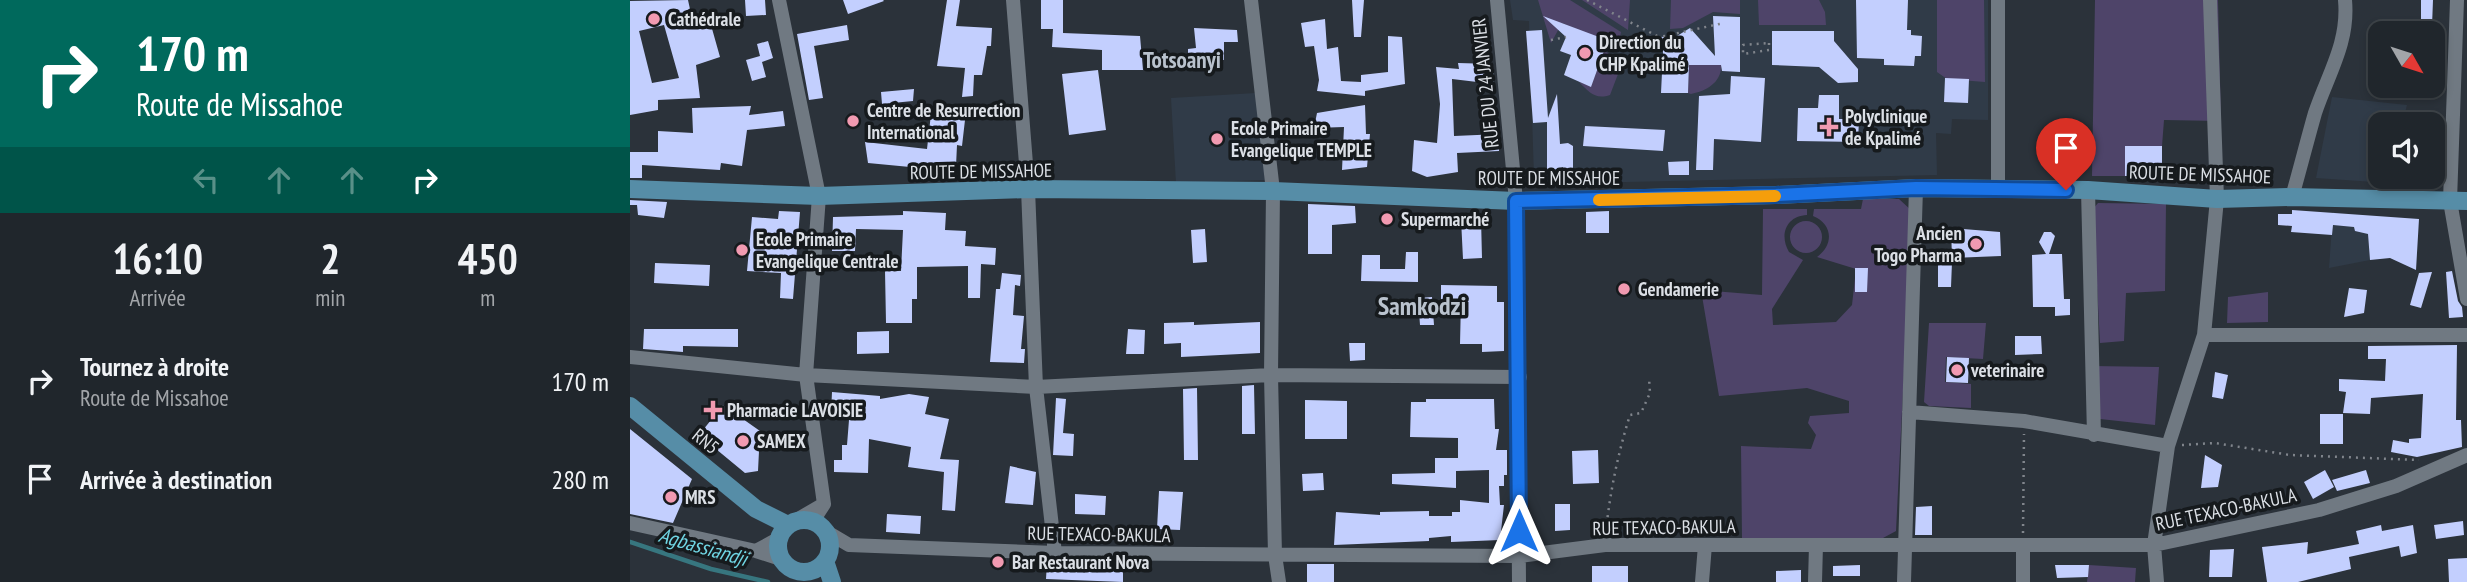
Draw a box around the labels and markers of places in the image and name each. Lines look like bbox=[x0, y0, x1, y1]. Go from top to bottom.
place label: Cathédrale bbox=[668, 7, 741, 31]
marker: Cathédrale bbox=[646, 11, 662, 27]
place label: Direction du CHP Kpalimé bbox=[1599, 30, 1686, 76]
marker: Direction du CHP Kpalimé bbox=[1577, 45, 1593, 61]
place label: Centre de Resurrection International bbox=[867, 98, 1020, 144]
place label: Polyclinique de Kpalimé bbox=[1845, 104, 1927, 150]
marker: Centre de Resurrection International bbox=[845, 113, 861, 129]
place label: Ecole Primaire Evangelique TEMPLE bbox=[1231, 116, 1372, 162]
marker: Polyclinique de Kpalimé bbox=[1819, 117, 1839, 137]
pin bbox=[2036, 118, 2096, 190]
marker: Ecole Primaire Evangelique TEMPLE bbox=[1209, 131, 1225, 147]
place label: Supermarché bbox=[1401, 207, 1489, 231]
marker: Supermarché bbox=[1379, 211, 1395, 227]
place label: Ancien Togo Pharma bbox=[1874, 221, 1962, 267]
place label: Ecole Primaire Evangelique Centrale bbox=[756, 227, 899, 273]
marker: Ancien Togo Pharma bbox=[1968, 236, 1984, 252]
marker: Ecole Primaire Evangelique Centrale bbox=[734, 242, 750, 258]
place label: Gendamerie bbox=[1638, 277, 1719, 301]
marker: Gendamerie bbox=[1616, 281, 1632, 297]
place label: veterinaire bbox=[1970, 358, 2044, 382]
marker: veterinaire bbox=[1949, 362, 1965, 378]
place label: Pharmacie LAVOISIE bbox=[727, 398, 863, 422]
marker: Pharmacie LAVOISIE bbox=[705, 402, 721, 418]
place label: SAMEX bbox=[757, 429, 806, 453]
marker: SAMEX bbox=[735, 433, 751, 449]
place label: MRS bbox=[685, 485, 716, 509]
marker: MRS bbox=[663, 489, 679, 505]
place label: Bar Restaurant Nova bbox=[1012, 550, 1150, 574]
marker: Bar Restaurant Nova bbox=[990, 554, 1006, 570]

